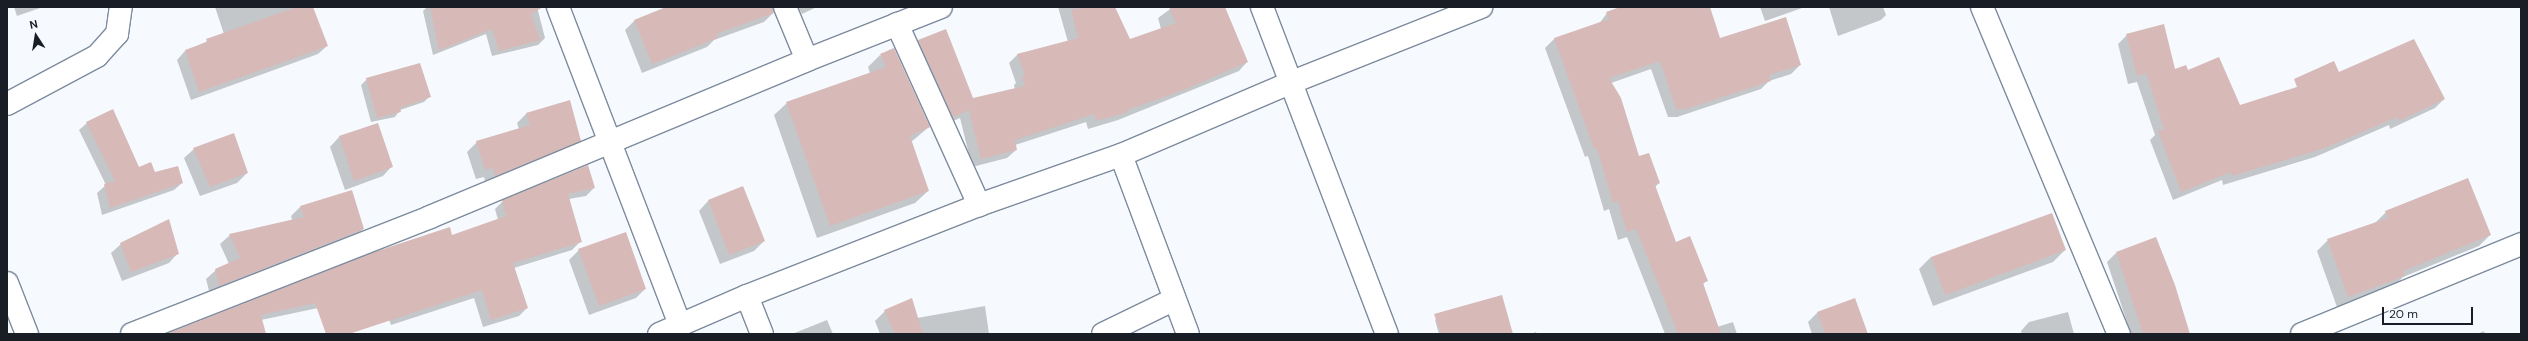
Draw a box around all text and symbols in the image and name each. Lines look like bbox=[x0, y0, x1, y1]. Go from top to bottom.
north arrow bbox=[16, 16, 56, 56]
text: N bbox=[28, 17, 39, 32]
scale bar bbox=[2384, 299, 2475, 325]
text: 20 m bbox=[2389, 306, 2418, 322]

